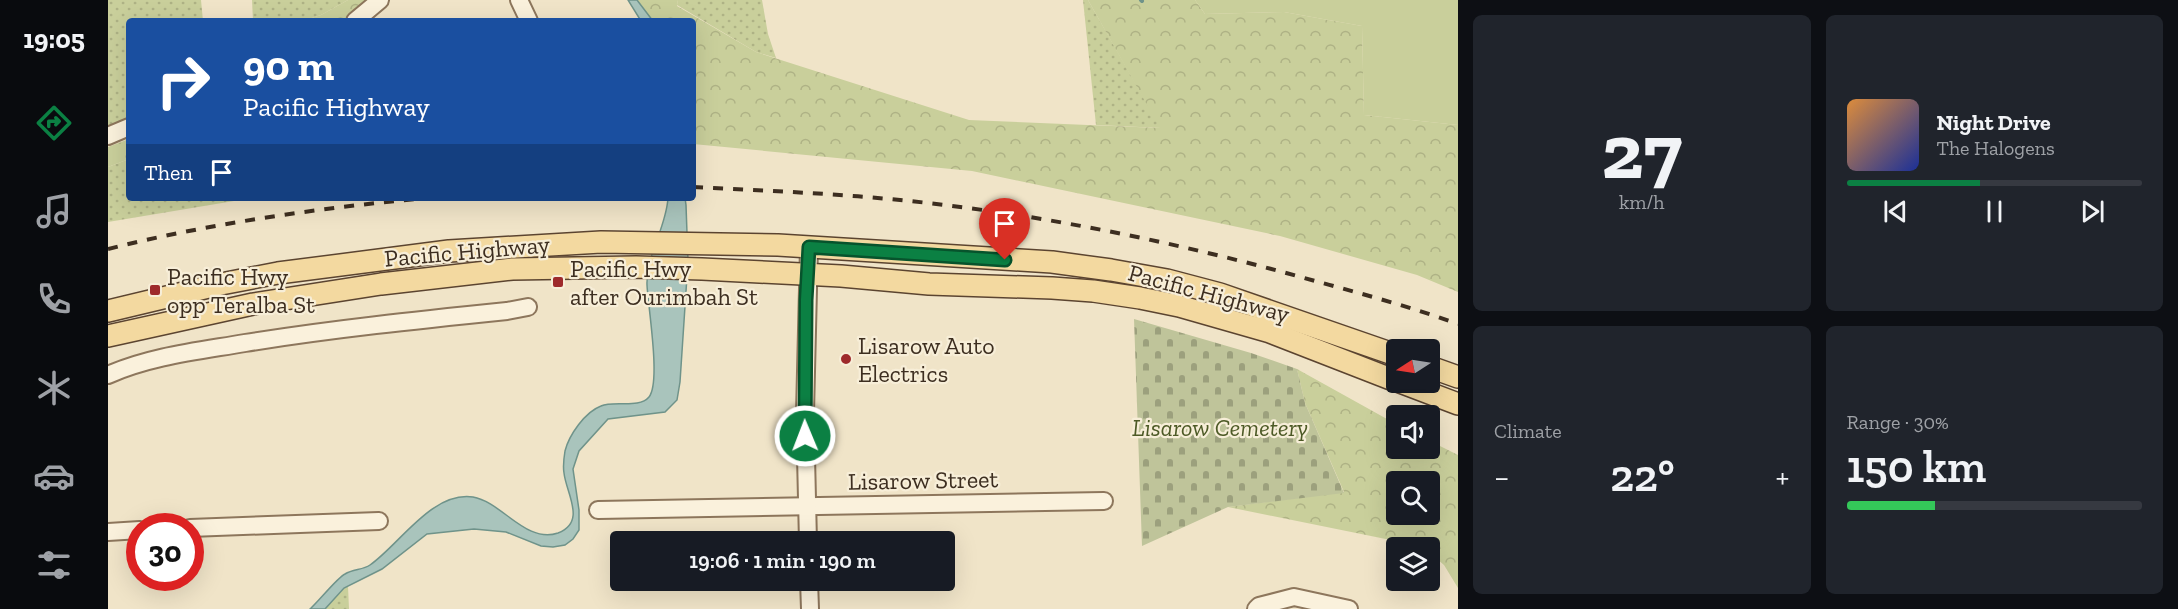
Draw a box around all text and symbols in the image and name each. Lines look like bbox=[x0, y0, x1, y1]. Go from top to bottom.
text: 19:05 bbox=[23, 23, 85, 55]
text: 90 m bbox=[243, 40, 334, 91]
icon: right bbox=[144, 42, 222, 120]
text: Pacific Highway bbox=[243, 91, 430, 123]
icon: directions bbox=[33, 102, 75, 144]
text: 27 bbox=[1602, 104, 1682, 198]
text: Night Drive bbox=[1937, 109, 2051, 136]
text: The Halogens bbox=[1937, 136, 2055, 160]
icon: arrive bbox=[205, 156, 238, 189]
text: Then bbox=[144, 159, 193, 186]
icon: music bbox=[33, 190, 75, 232]
text: km/h bbox=[1619, 190, 1665, 214]
icon: previous bbox=[1879, 195, 1912, 228]
icon: pause bbox=[1978, 195, 2011, 228]
icon: next bbox=[2076, 195, 2109, 228]
pin bbox=[979, 198, 1030, 260]
icon: arrive bbox=[988, 207, 1021, 240]
street label: Pacific Highway bbox=[383, 229, 552, 273]
place label: Pacific Hwy after Ourimbah St bbox=[570, 254, 758, 311]
street label: Pacific Highway bbox=[1125, 258, 1294, 329]
place label: Pacific Hwy opp Teralba St bbox=[167, 262, 315, 319]
marker: Pacific Hwy after Ourimbah St bbox=[551, 275, 565, 289]
icon: phone bbox=[33, 278, 75, 320]
marker: Pacific Hwy opp Teralba St bbox=[148, 283, 162, 297]
place label: Lisarow Auto Electrics bbox=[858, 331, 994, 388]
north arrow bbox=[1386, 339, 1440, 393]
map controls bbox=[1386, 339, 1440, 591]
marker: Lisarow Auto Electrics bbox=[839, 352, 853, 366]
icon: climate bbox=[33, 367, 75, 409]
position arrow bbox=[773, 404, 837, 468]
button: sound bbox=[1386, 405, 1440, 459]
text: Range · 30% bbox=[1847, 410, 1949, 434]
park label: Lisarow Cemetery bbox=[1132, 413, 1308, 442]
text: Climate bbox=[1494, 419, 1562, 443]
text: 150 km bbox=[1847, 440, 1986, 494]
text: 22° bbox=[1610, 449, 1675, 503]
icon: car bbox=[33, 455, 75, 497]
text: − bbox=[1494, 457, 1509, 496]
text: + bbox=[1776, 457, 1789, 496]
street label: Lisarow Street bbox=[847, 464, 999, 496]
button: search bbox=[1386, 471, 1440, 525]
speed limit sign: 30 bbox=[126, 513, 204, 591]
button: layers bbox=[1386, 537, 1440, 591]
icon: filters bbox=[33, 544, 75, 586]
text: 19:06 · 1 min · 190 m bbox=[689, 547, 876, 574]

